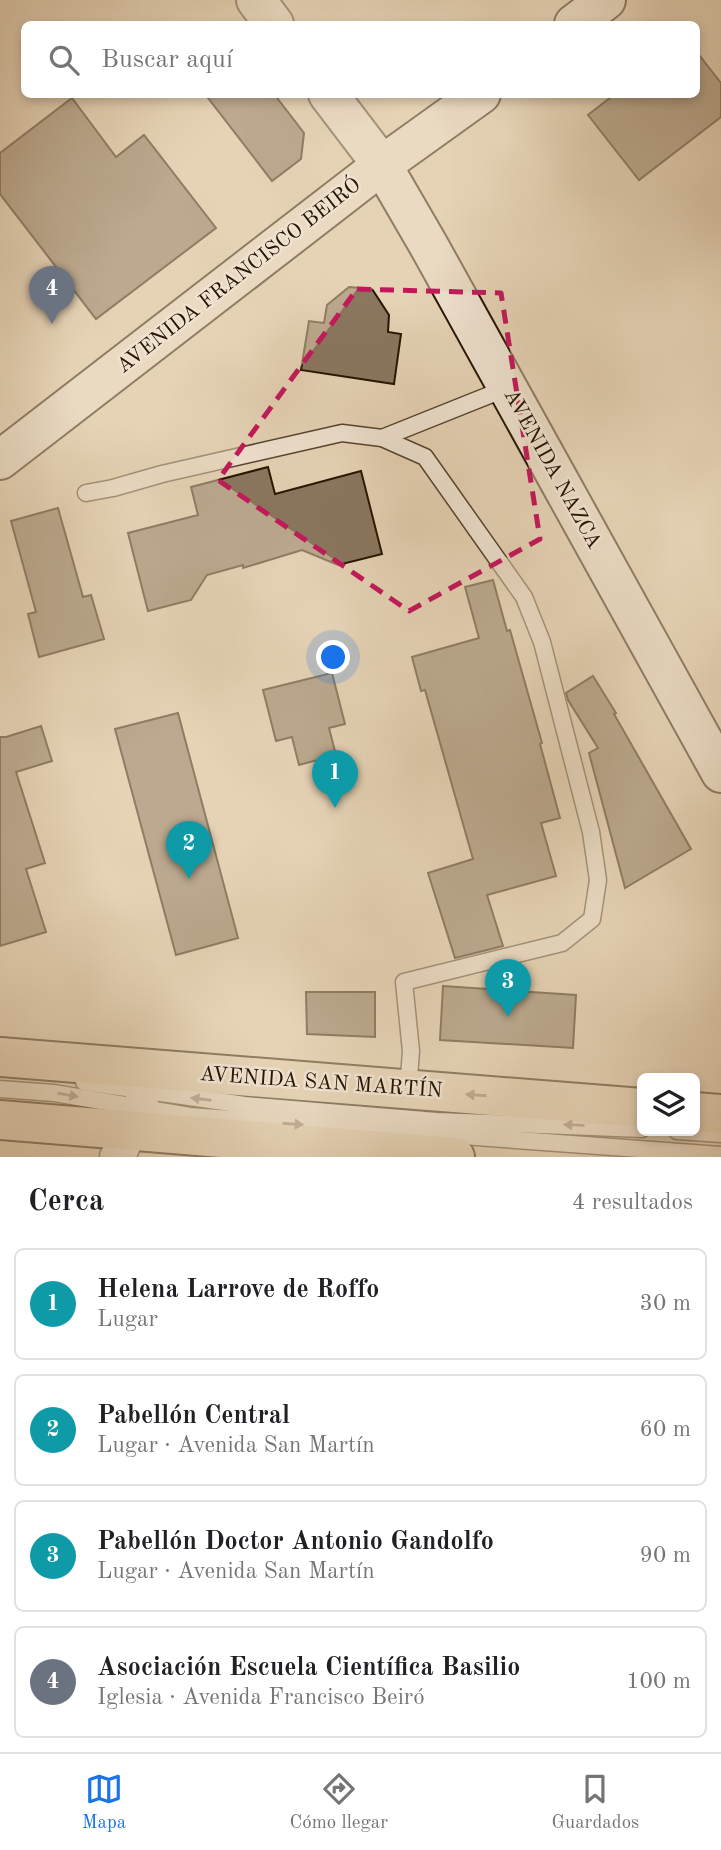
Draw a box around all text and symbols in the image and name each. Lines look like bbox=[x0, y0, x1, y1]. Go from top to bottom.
search box bbox=[21, 21, 700, 98]
icon: search bbox=[45, 41, 83, 79]
text: Buscar aquí bbox=[101, 47, 233, 73]
street label: AVENIDA FRANCISCO BEIRÓ bbox=[110, 170, 365, 378]
pin: 4 bbox=[29, 266, 75, 324]
street label: AVENIDA NAZCA bbox=[499, 386, 605, 552]
your location bbox=[316, 640, 350, 674]
pin: 1 bbox=[312, 750, 358, 808]
pin: 2 bbox=[166, 821, 212, 879]
pin: 3 bbox=[485, 959, 531, 1017]
street label: AVENIDA SAN MARTÍN bbox=[199, 1060, 443, 1102]
map controls bbox=[637, 1073, 700, 1136]
button: layers bbox=[637, 1073, 700, 1136]
one-way arrow bbox=[465, 1089, 487, 1100]
one-way arrow bbox=[57, 1090, 79, 1101]
one-way arrow bbox=[190, 1094, 212, 1105]
one-way arrow bbox=[282, 1119, 304, 1130]
one-way arrow bbox=[563, 1120, 585, 1131]
text: Cerca bbox=[28, 1187, 104, 1217]
text: 4 resultados bbox=[572, 1191, 693, 1214]
text: Helena Larrove de Roffo bbox=[97, 1277, 379, 1303]
text: 1 bbox=[46, 1292, 60, 1315]
text: 30 m bbox=[640, 1292, 691, 1315]
text: Lugar bbox=[97, 1308, 158, 1331]
text: Pabellón Central bbox=[97, 1403, 290, 1429]
text: 2 bbox=[46, 1418, 60, 1441]
text: 60 m bbox=[640, 1418, 691, 1441]
text: Lugar · Avenida San Martín bbox=[97, 1434, 375, 1457]
text: Pabellón Doctor Antonio Gandolfo bbox=[97, 1529, 494, 1555]
text: 3 bbox=[46, 1544, 60, 1567]
text: 90 m bbox=[640, 1544, 691, 1567]
text: Lugar · Avenida San Martín bbox=[97, 1560, 375, 1583]
text: Asociación Escuela Científica Basilio bbox=[97, 1655, 520, 1681]
text: 4 bbox=[46, 1670, 60, 1693]
text: 100 m bbox=[626, 1670, 691, 1693]
text: Iglesia · Avenida Francisco Beiró bbox=[97, 1686, 425, 1709]
tab: Mapa bbox=[82, 1770, 126, 1835]
tab: Cómo llegar bbox=[290, 1770, 388, 1835]
tab: Guardados bbox=[551, 1770, 639, 1835]

